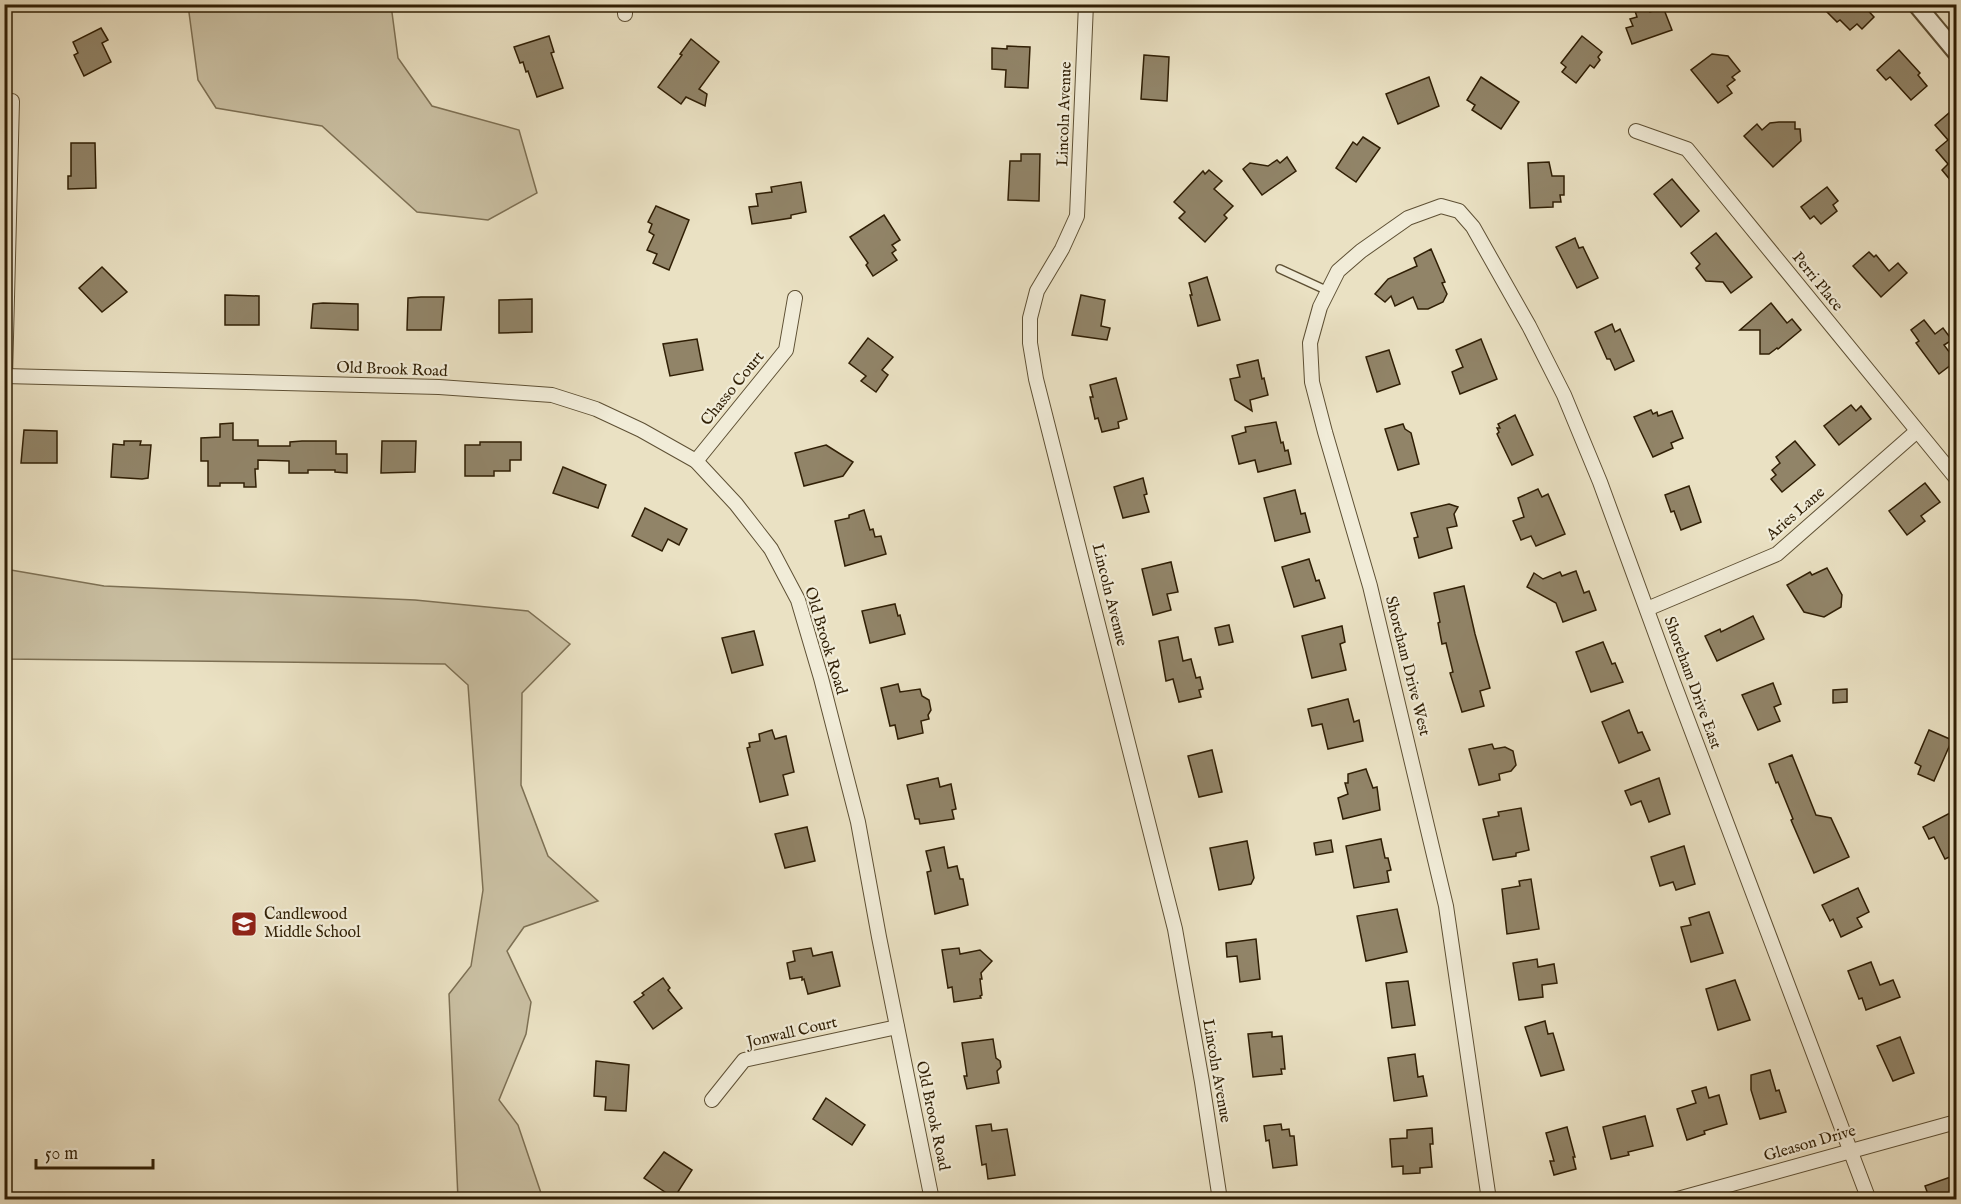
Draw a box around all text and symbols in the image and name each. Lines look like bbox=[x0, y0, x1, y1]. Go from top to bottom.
street label: Lincoln Avenue bbox=[1053, 61, 1077, 167]
street label: Perri Place bbox=[1787, 248, 1847, 316]
street label: Chasso Court bbox=[697, 347, 769, 430]
street label: Old Brook Road bbox=[336, 358, 449, 382]
street label: Aries Lane bbox=[1762, 483, 1830, 546]
street label: Lincoln Avenue bbox=[1087, 542, 1131, 648]
street label: Old Brook Road bbox=[799, 585, 851, 698]
street label: Shoreham Drive West bbox=[1380, 594, 1434, 738]
street label: Shoreham Drive East bbox=[1659, 614, 1725, 752]
place label: Candlewood Middle School bbox=[264, 905, 361, 943]
school or university icon: Candlewood Middle School bbox=[229, 909, 259, 939]
street label: Jonwall Court bbox=[743, 1013, 840, 1054]
street label: Lincoln Avenue bbox=[1197, 1018, 1235, 1124]
street label: Old Brook Road bbox=[911, 1059, 953, 1173]
street label: Gleason Drive bbox=[1762, 1121, 1858, 1167]
scale bar bbox=[36, 1132, 153, 1170]
text: 50 m bbox=[45, 1143, 78, 1166]

